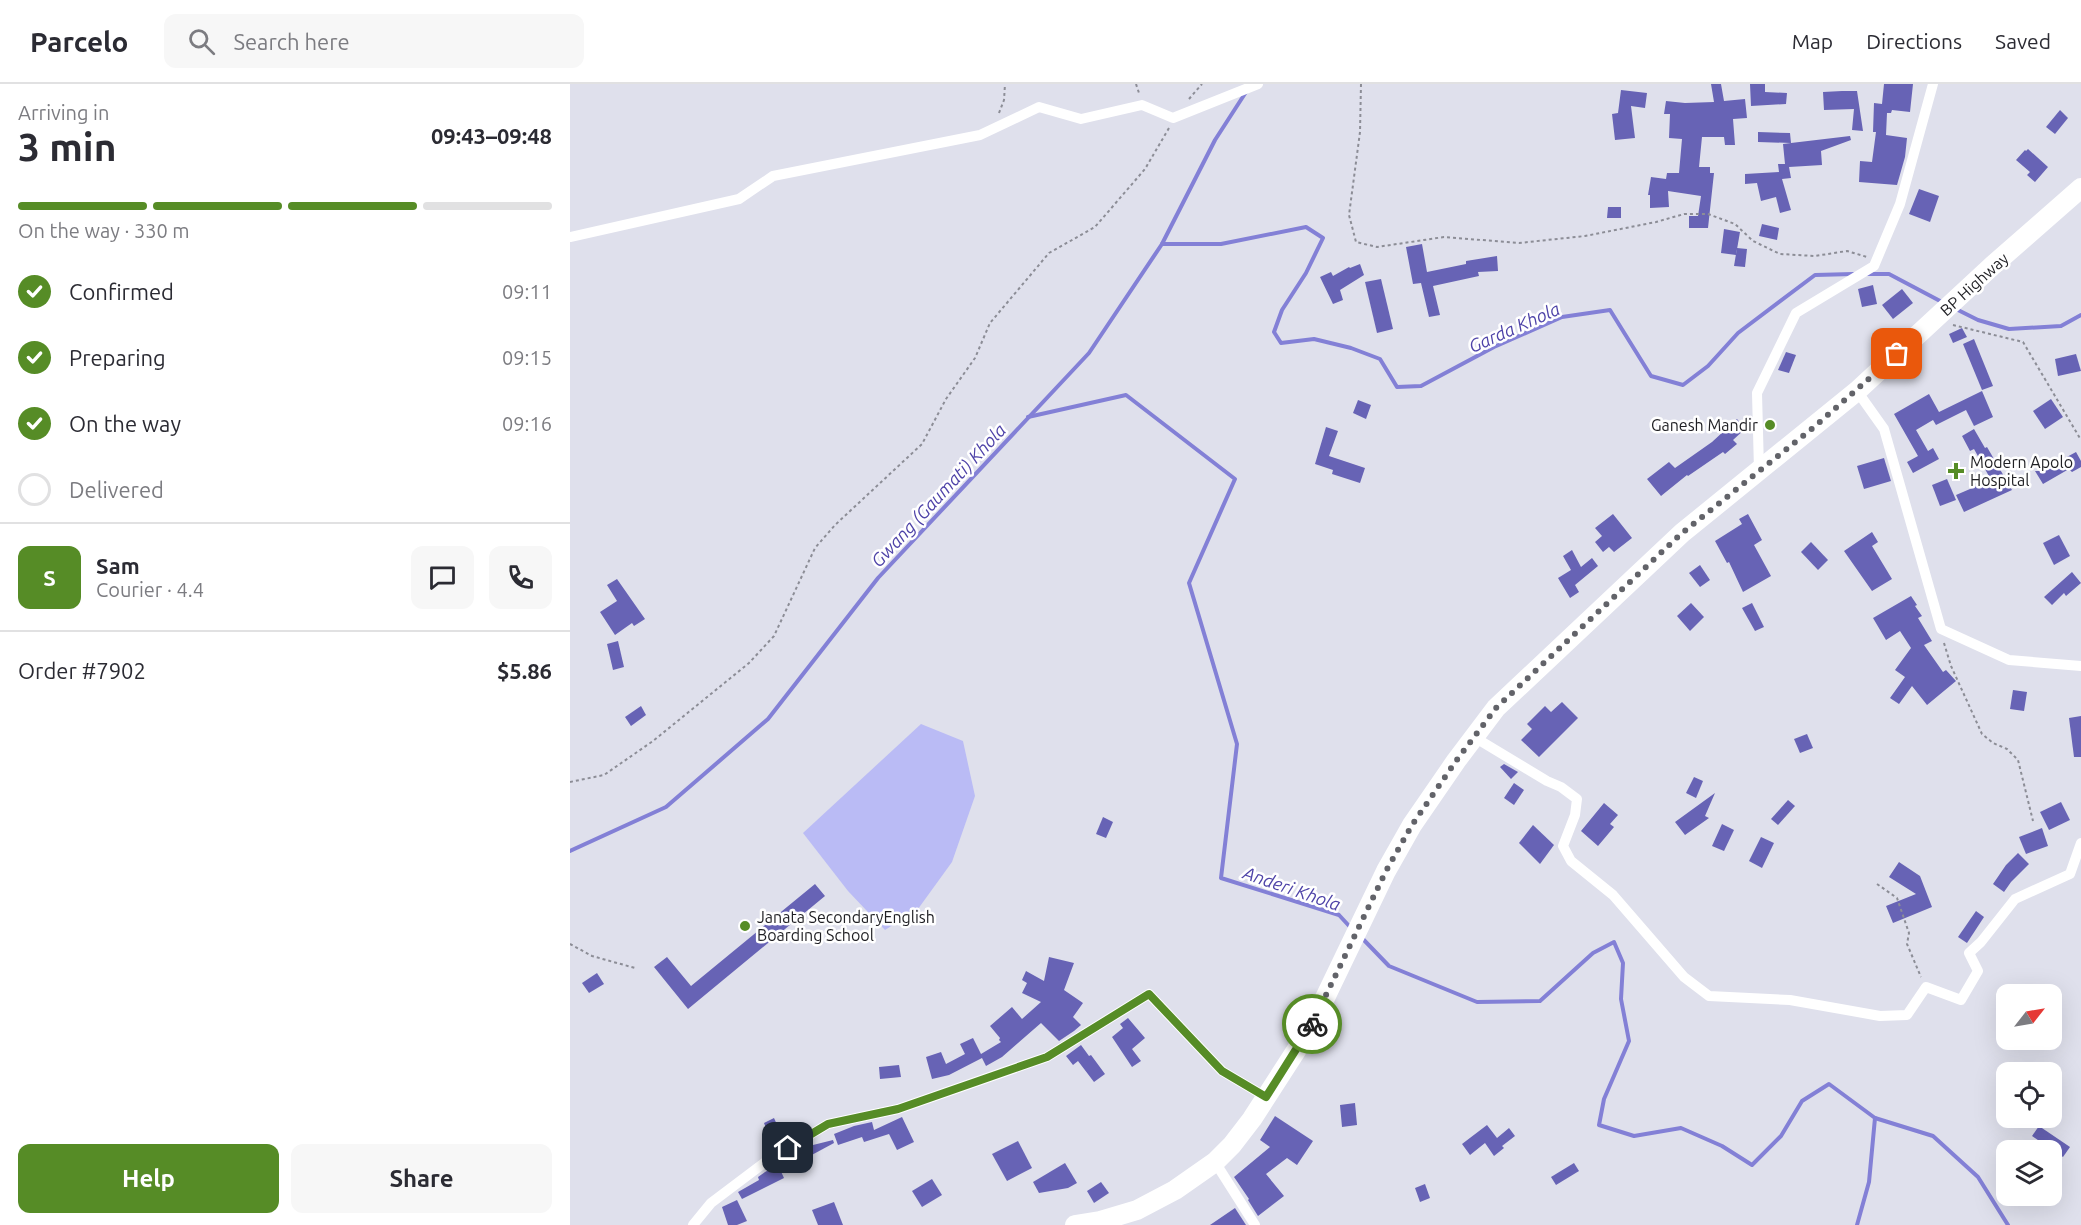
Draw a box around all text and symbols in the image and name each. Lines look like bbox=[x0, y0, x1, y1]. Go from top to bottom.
search box bbox=[164, 14, 584, 68]
icon: search bbox=[185, 25, 218, 58]
text: Parcelo bbox=[30, 26, 128, 57]
text: Search here bbox=[233, 29, 350, 54]
text: Map bbox=[1792, 29, 1833, 53]
text: Directions bbox=[1866, 29, 1962, 53]
text: Saved bbox=[1995, 29, 2051, 53]
text: Arriving in bbox=[18, 101, 109, 124]
text: 09:43–09:48 bbox=[431, 123, 552, 148]
text: 3 min bbox=[18, 125, 117, 168]
text: On the way · 330 m bbox=[18, 219, 190, 242]
street label: BP Highway bbox=[1936, 249, 2012, 319]
icon: check bbox=[18, 275, 51, 308]
text: Confirmed bbox=[69, 279, 174, 304]
text: 09:11 bbox=[502, 280, 552, 303]
water label: Garda Khola bbox=[1465, 298, 1563, 356]
pin bbox=[1871, 328, 1922, 379]
icon: bag bbox=[1880, 337, 1913, 370]
icon: check bbox=[18, 341, 51, 374]
text: Preparing bbox=[69, 345, 166, 370]
text: 09:15 bbox=[502, 346, 552, 369]
icon: check bbox=[18, 407, 51, 440]
text: On the way bbox=[69, 411, 181, 436]
text: 09:16 bbox=[502, 412, 552, 435]
place label: Ganesh Mandir bbox=[1651, 416, 1758, 434]
marker: Ganesh Mandir bbox=[1763, 418, 1777, 432]
water label: Gwang (Gaumati) Khola bbox=[867, 419, 1010, 571]
place label: Modern Apolo Hospital bbox=[1970, 453, 2073, 489]
marker: Modern Apolo Hospital bbox=[1947, 462, 1965, 480]
text: Delivered bbox=[69, 477, 164, 502]
button: chat bbox=[411, 546, 474, 609]
button: phone bbox=[489, 546, 552, 609]
text: Sam bbox=[96, 553, 140, 578]
text: S bbox=[43, 565, 56, 590]
text: Courier · 4.4 bbox=[96, 578, 204, 601]
text: Order #7902 bbox=[18, 658, 146, 683]
text: $5.86 bbox=[497, 658, 552, 683]
water label: Anderi Khola bbox=[1240, 862, 1344, 914]
place label: Janata SecondaryEnglish Boarding School bbox=[757, 908, 935, 944]
marker: Janata SecondaryEnglish Boarding School bbox=[738, 919, 752, 933]
north arrow bbox=[1996, 984, 2062, 1050]
map controls bbox=[1996, 984, 2062, 1206]
courier bbox=[1282, 994, 1342, 1054]
icon: bike bbox=[1296, 1008, 1329, 1041]
button: locate bbox=[1996, 1062, 2062, 1128]
pin bbox=[762, 1122, 813, 1173]
icon: home bbox=[771, 1131, 804, 1164]
button: layers bbox=[1996, 1140, 2062, 1206]
button: Help bbox=[18, 1144, 279, 1213]
button: Share bbox=[291, 1144, 552, 1213]

